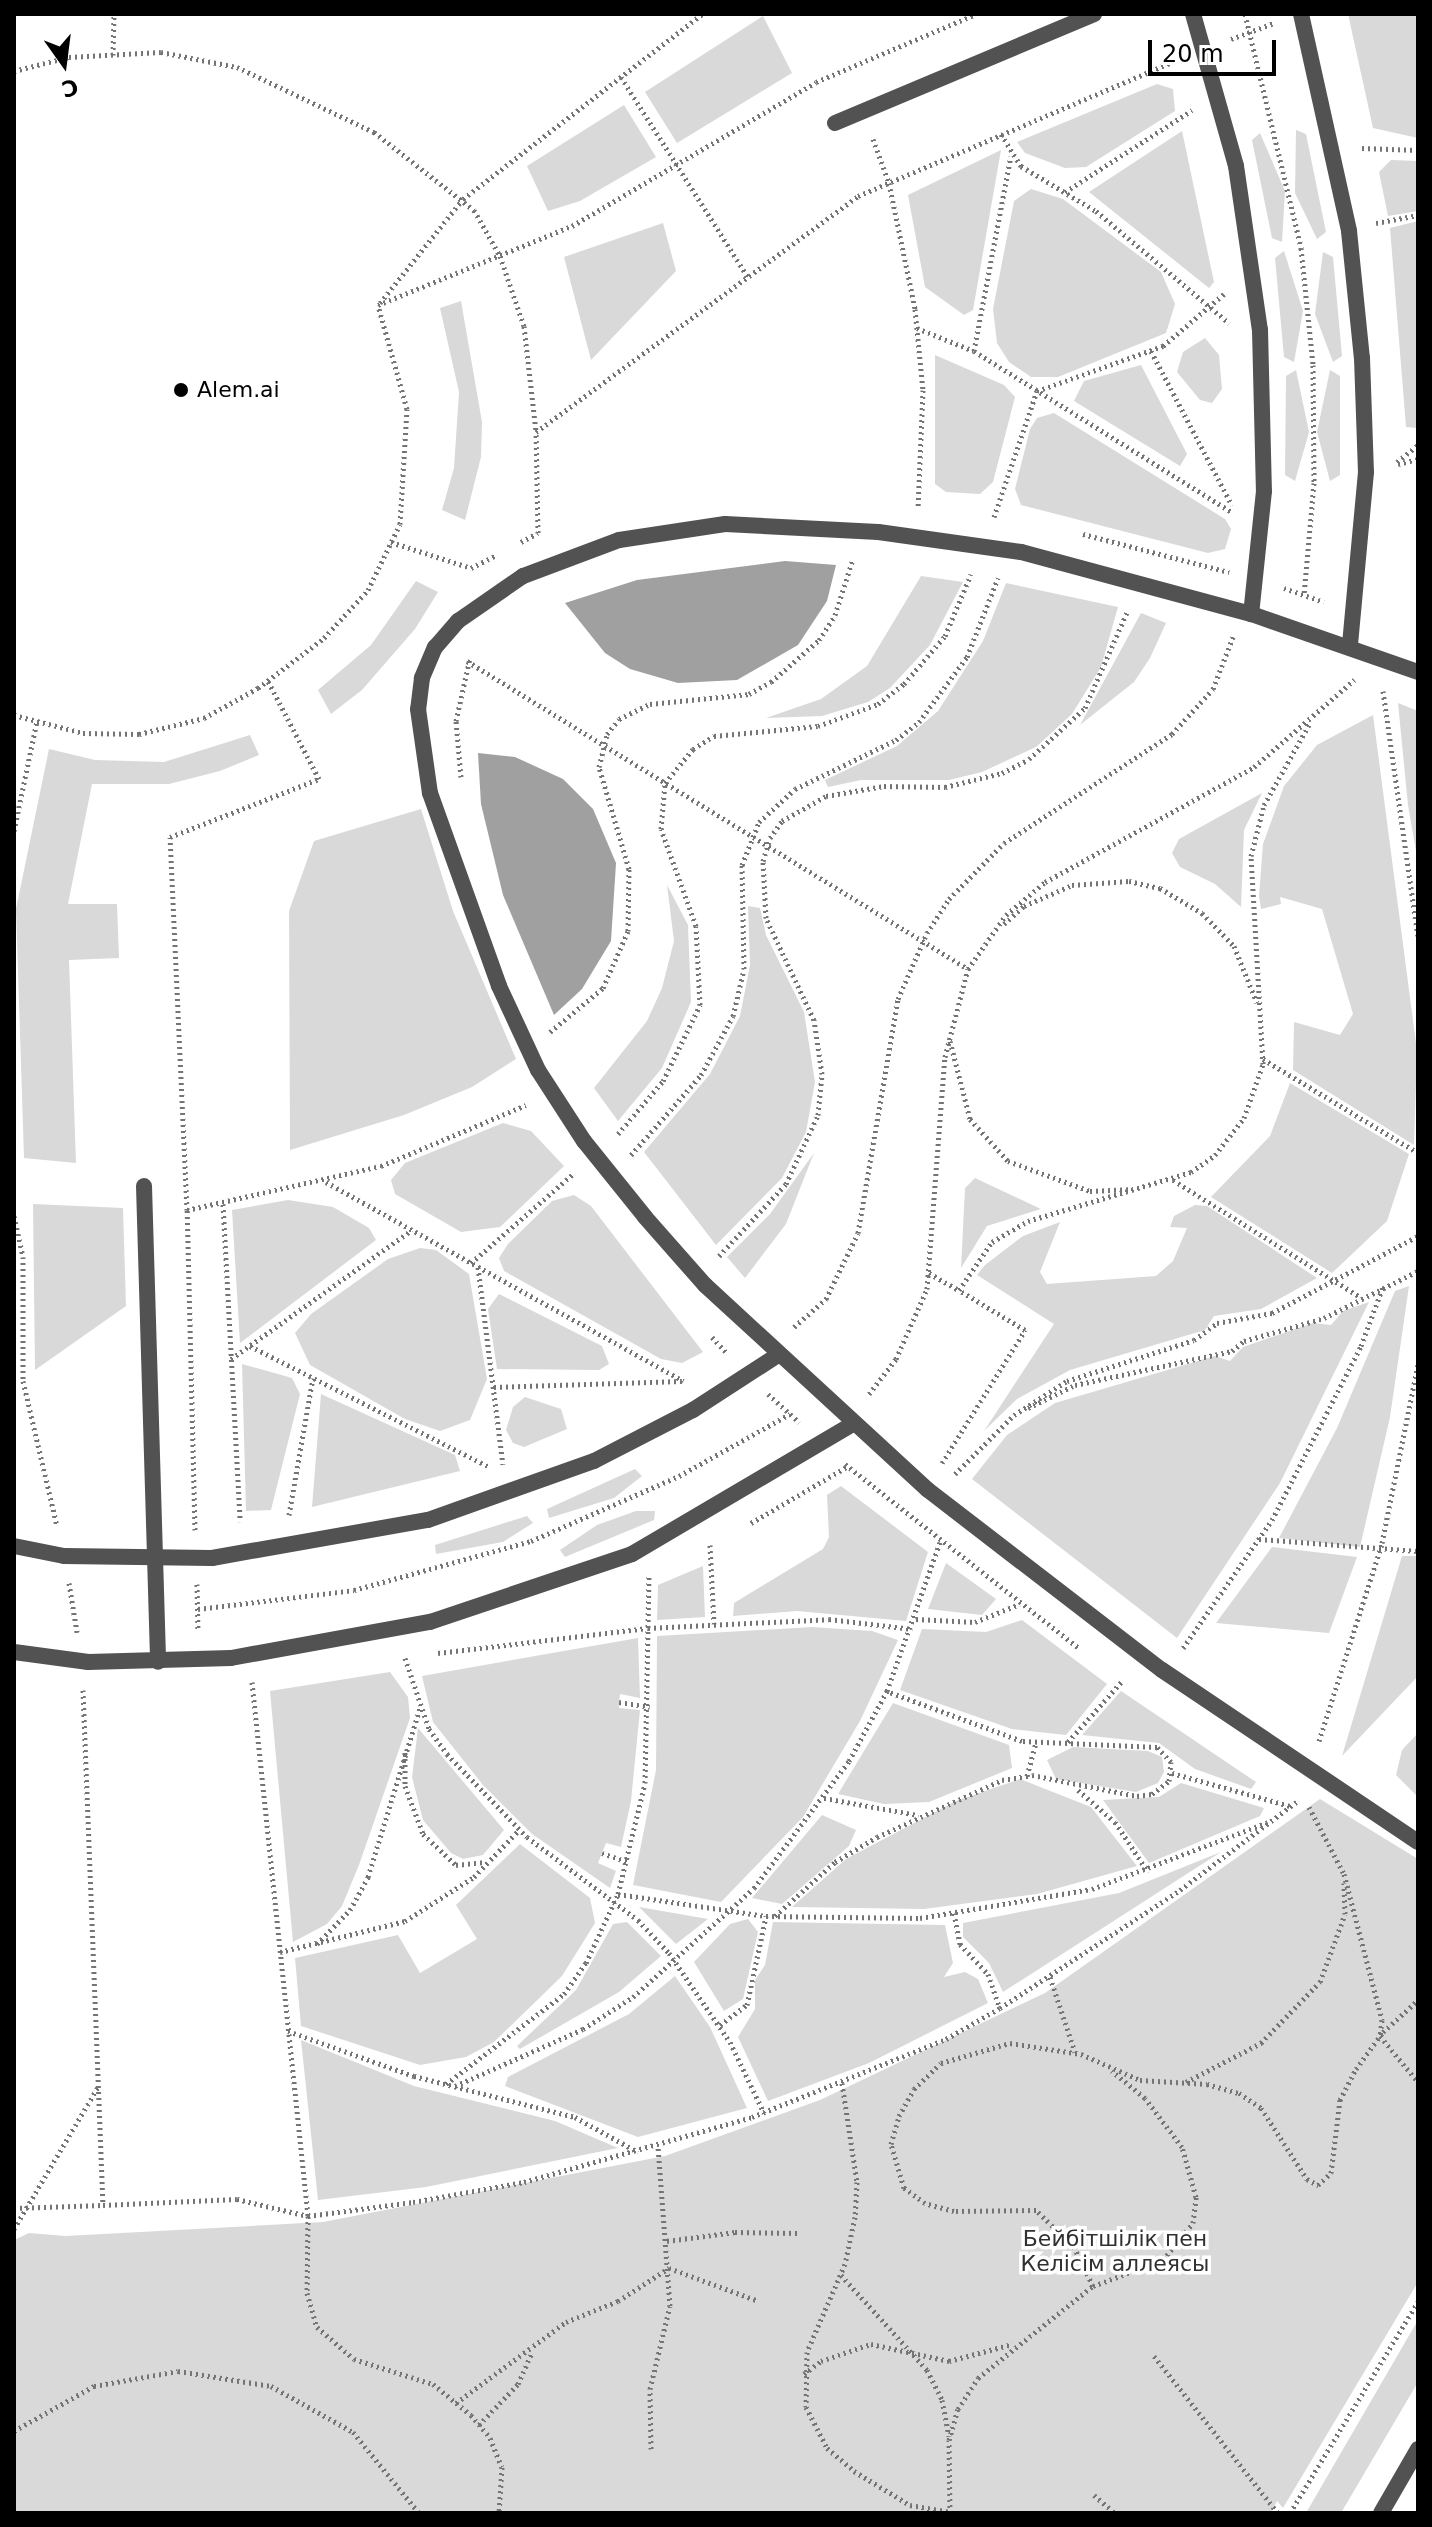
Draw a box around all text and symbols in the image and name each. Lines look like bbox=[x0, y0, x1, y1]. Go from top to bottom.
north arrow bbox=[24, 24, 104, 104]
scale bar bbox=[1152, 24, 1280, 74]
text: 20 m bbox=[1162, 40, 1224, 68]
text: С bbox=[59, 74, 81, 102]
place label: Alem.ai bbox=[197, 377, 280, 403]
marker: Alem.ai bbox=[172, 381, 190, 399]
park label: Бейбітшілік пен Келісім аллеясы bbox=[1021, 2225, 1209, 2276]

